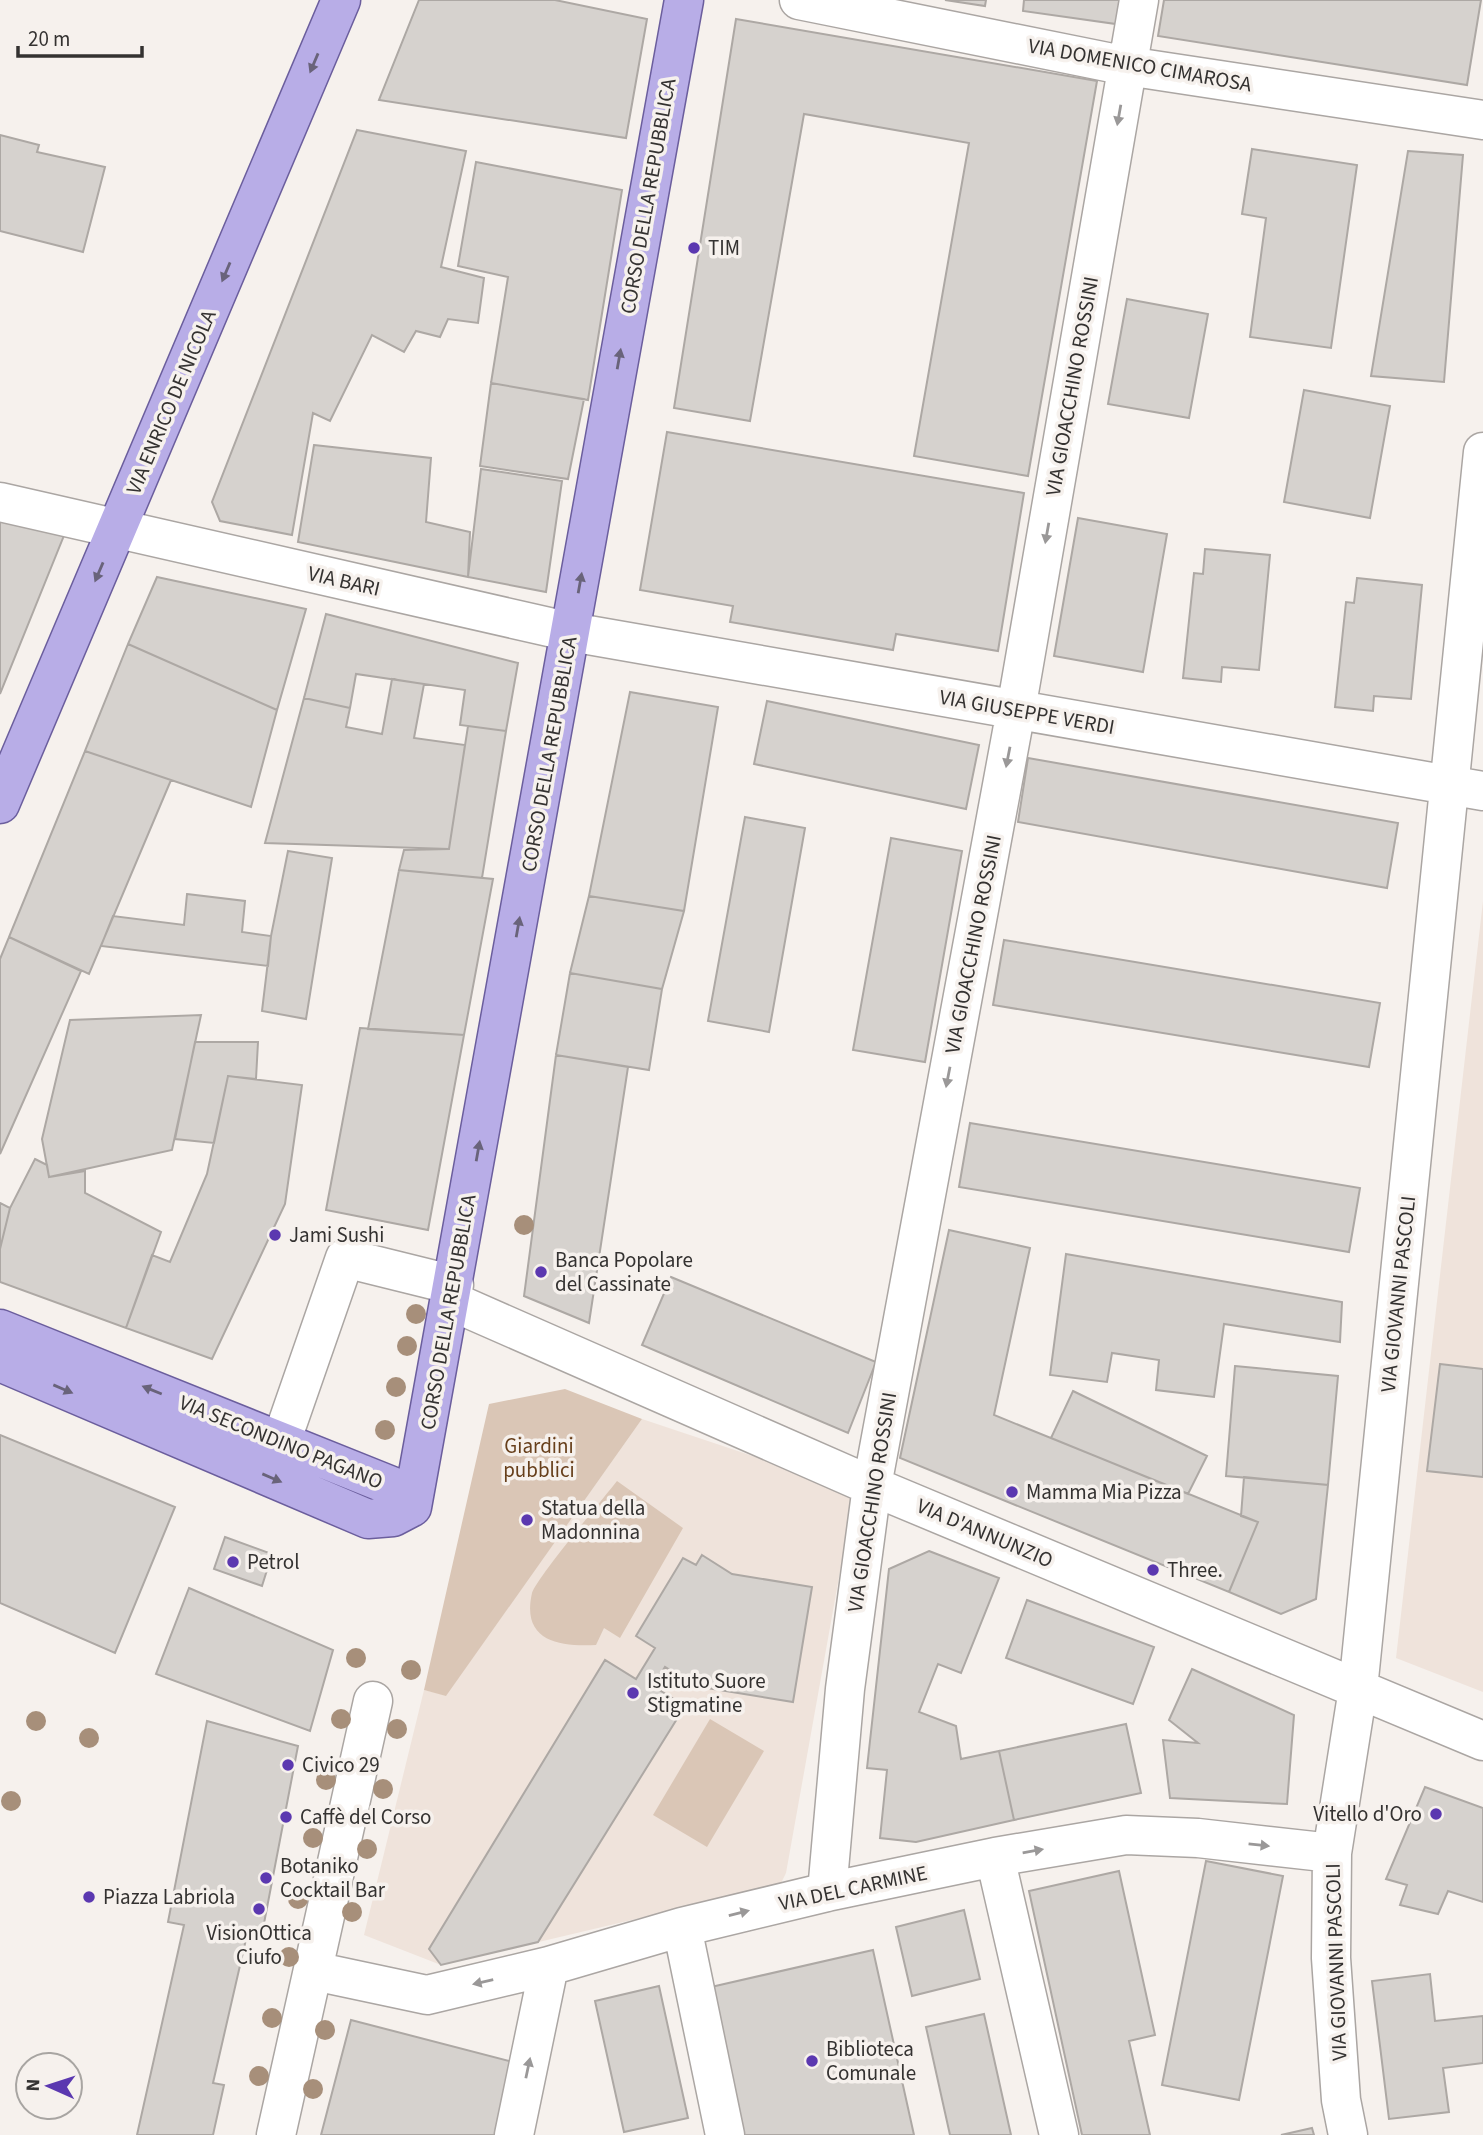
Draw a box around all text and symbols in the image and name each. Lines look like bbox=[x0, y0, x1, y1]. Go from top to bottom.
scale bar bbox=[18, 14, 142, 58]
text: 20 m bbox=[28, 24, 70, 54]
street label: VIA DOMENICO CIMAROSA bbox=[1026, 31, 1255, 100]
one-way arrow bbox=[308, 53, 320, 73]
street label: CORSO DELLA REPUBBLICA bbox=[613, 75, 684, 316]
one-way arrow bbox=[1113, 105, 1124, 127]
place label: TIM bbox=[708, 233, 740, 263]
marker: TIM bbox=[686, 240, 702, 256]
one-way arrow bbox=[220, 262, 231, 283]
street label: VIA GIOACCHINO ROSSINI bbox=[1038, 274, 1106, 498]
street label: VIA ENRICO DE NICOLA bbox=[119, 305, 224, 499]
one-way arrow bbox=[614, 348, 625, 370]
one-way arrow bbox=[1041, 522, 1052, 544]
street label: VIA BARI bbox=[305, 558, 383, 604]
one-way arrow bbox=[93, 562, 105, 582]
one-way arrow bbox=[574, 572, 585, 594]
street label: CORSO DELLA REPUBBLICA bbox=[514, 633, 585, 874]
street label: VIA GIUSEPPE VERDI bbox=[937, 682, 1117, 742]
one-way arrow bbox=[1002, 746, 1013, 768]
street label: VIA GIOACCHINO ROSSINI bbox=[937, 832, 1009, 1056]
one-way arrow bbox=[513, 916, 524, 938]
one-way arrow bbox=[942, 1066, 953, 1088]
one-way arrow bbox=[473, 1140, 484, 1162]
street label: CORSO DELLA REPUBBLICA bbox=[413, 1191, 484, 1432]
street label: VIA GIOVANNI PASCOLI bbox=[1373, 1194, 1423, 1394]
place label: Jami Sushi bbox=[289, 1220, 384, 1250]
marker: Jami Sushi bbox=[267, 1227, 283, 1243]
place label: Banca Popolare del Cassinate bbox=[555, 1245, 693, 1299]
marker: Banca Popolare del Cassinate bbox=[533, 1264, 549, 1280]
one-way arrow bbox=[53, 1383, 73, 1395]
one-way arrow bbox=[141, 1385, 162, 1396]
street label: VIA SECONDINO PAGANO bbox=[175, 1387, 387, 1497]
street label: VIA GIOACCHINO ROSSINI bbox=[840, 1390, 904, 1614]
park label: Giardini pubblici bbox=[503, 1431, 575, 1485]
one-way arrow bbox=[262, 1472, 282, 1484]
place label: Mamma Mia Pizza bbox=[1026, 1477, 1182, 1507]
marker: Mamma Mia Pizza bbox=[1004, 1484, 1020, 1500]
street label: VIA D'ANNUNZIO bbox=[912, 1491, 1058, 1575]
place label: Statua della Madonnina bbox=[541, 1493, 645, 1547]
marker: Statua della Madonnina bbox=[519, 1512, 535, 1528]
place label: Petrol bbox=[247, 1547, 300, 1577]
marker: Petrol bbox=[225, 1554, 241, 1570]
place label: Three. bbox=[1167, 1555, 1223, 1585]
marker: Three. bbox=[1145, 1562, 1161, 1578]
place label: Istituto Suore Stigmatine bbox=[647, 1666, 766, 1720]
marker: Istituto Suore Stigmatine bbox=[625, 1685, 641, 1701]
place label: Civico 29 bbox=[302, 1750, 380, 1780]
marker: Civico 29 bbox=[280, 1757, 296, 1773]
place label: Vitello d'Oro bbox=[1313, 1799, 1422, 1829]
place label: Caffè del Corso bbox=[300, 1802, 432, 1832]
marker: Vitello d'Oro bbox=[1428, 1806, 1444, 1822]
marker: Caffè del Corso bbox=[278, 1809, 294, 1825]
one-way arrow bbox=[1248, 1840, 1270, 1851]
one-way arrow bbox=[1022, 1845, 1044, 1856]
place label: Botaniko Cocktail Bar bbox=[280, 1851, 386, 1905]
street label: VIA DEL CARMINE bbox=[776, 1858, 930, 1918]
street label: VIA GIOVANNI PASCOLI bbox=[1318, 1863, 1354, 2061]
marker: Botaniko Cocktail Bar bbox=[258, 1870, 274, 1886]
place label: Piazza Labriola bbox=[103, 1882, 235, 1912]
marker: Piazza Labriola bbox=[81, 1889, 97, 1905]
marker: VisionOttica Ciufo bbox=[251, 1901, 267, 1917]
one-way arrow bbox=[728, 1907, 750, 1918]
place label: VisionOttica Ciufo bbox=[206, 1918, 312, 1972]
one-way arrow bbox=[472, 1977, 494, 1988]
place label: Biblioteca Comunale bbox=[826, 2034, 916, 2088]
north arrow bbox=[14, 2051, 84, 2121]
marker: Biblioteca Comunale bbox=[804, 2053, 820, 2069]
one-way arrow bbox=[523, 2057, 534, 2079]
text: N bbox=[20, 2078, 47, 2092]

